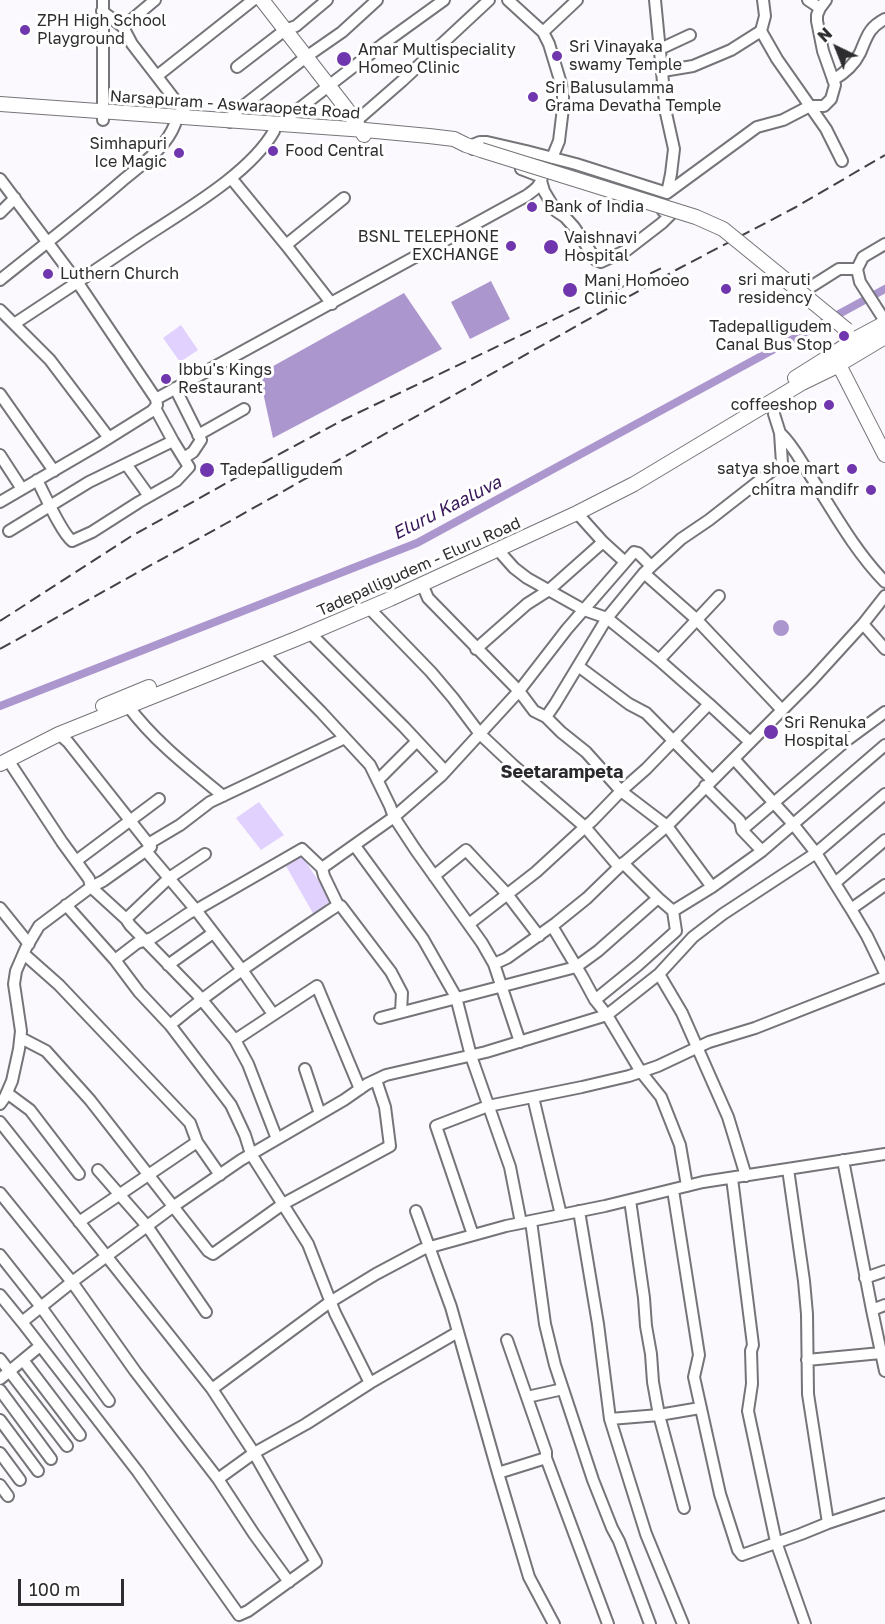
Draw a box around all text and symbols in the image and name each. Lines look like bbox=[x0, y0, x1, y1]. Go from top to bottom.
place label: ZPH High School Playground bbox=[37, 11, 166, 49]
north arrow bbox=[807, 18, 867, 78]
marker: ZPH High School Playground bbox=[18, 23, 32, 37]
text: N bbox=[813, 23, 836, 46]
place label: Sri Vinayaka swamy Temple bbox=[569, 37, 682, 75]
place label: Amar Multispeciality Homeo Clinic bbox=[358, 40, 516, 78]
marker: Sri Vinayaka swamy Temple bbox=[550, 49, 564, 63]
marker: Amar Multispeciality Homeo Clinic bbox=[335, 50, 353, 68]
place label: Sri Balusulamma Grama Devatha Temple bbox=[545, 78, 721, 116]
street label: Narsapuram - Aswaraopeta Road bbox=[109, 87, 361, 123]
marker: Sri Balusulamma Grama Devatha Temple bbox=[526, 90, 540, 104]
place label: Simhapuri Ice Magic bbox=[89, 134, 167, 172]
place label: Food Central bbox=[285, 141, 384, 161]
marker: Food Central bbox=[266, 144, 280, 158]
marker: Simhapuri Ice Magic bbox=[172, 146, 186, 160]
place label: Bank of India bbox=[544, 197, 644, 217]
marker: Bank of India bbox=[525, 200, 539, 214]
place label: BSNL TELEPHONE EXCHANGE bbox=[358, 227, 499, 265]
place label: Vaishnavi Hospital bbox=[564, 228, 637, 266]
marker: Vaishnavi Hospital bbox=[542, 238, 560, 256]
marker: BSNL TELEPHONE EXCHANGE bbox=[504, 239, 518, 253]
place label: Luthern Church bbox=[60, 264, 179, 284]
marker: Luthern Church bbox=[41, 267, 55, 281]
place label: sri maruti residency bbox=[738, 270, 812, 308]
place label: Mani Homoeo Clinic bbox=[584, 271, 689, 309]
marker: Mani Homoeo Clinic bbox=[561, 281, 579, 299]
marker: sri maruti residency bbox=[719, 282, 733, 296]
place label: Tadepalligudem Canal Bus Stop bbox=[709, 317, 832, 355]
marker: Tadepalligudem Canal Bus Stop bbox=[837, 329, 851, 343]
place label: Ibbu's Kings Restaurant bbox=[178, 360, 272, 398]
marker: Ibbu's Kings Restaurant bbox=[159, 372, 173, 386]
place label: coffeeshop bbox=[731, 395, 817, 415]
marker: coffeeshop bbox=[822, 398, 836, 412]
place label: satya shoe mart bbox=[717, 459, 840, 479]
place label: Tadepalligudem bbox=[220, 460, 343, 480]
marker: Tadepalligudem bbox=[198, 461, 216, 479]
marker: satya shoe mart bbox=[845, 462, 859, 476]
water label: Eluru Kaaluva bbox=[389, 471, 505, 545]
place label: chitra mandifr bbox=[751, 480, 859, 500]
marker: chitra mandifr bbox=[864, 483, 878, 497]
street label: Tadepalligudem - Eluru Road bbox=[314, 513, 524, 621]
place label: Sri Renuka Hospital bbox=[784, 713, 866, 751]
marker: Sri Renuka Hospital bbox=[762, 723, 780, 741]
district label: Seetarampeta bbox=[500, 761, 624, 783]
scale bar bbox=[21, 1567, 128, 1605]
text: 100 m bbox=[29, 1578, 80, 1600]

